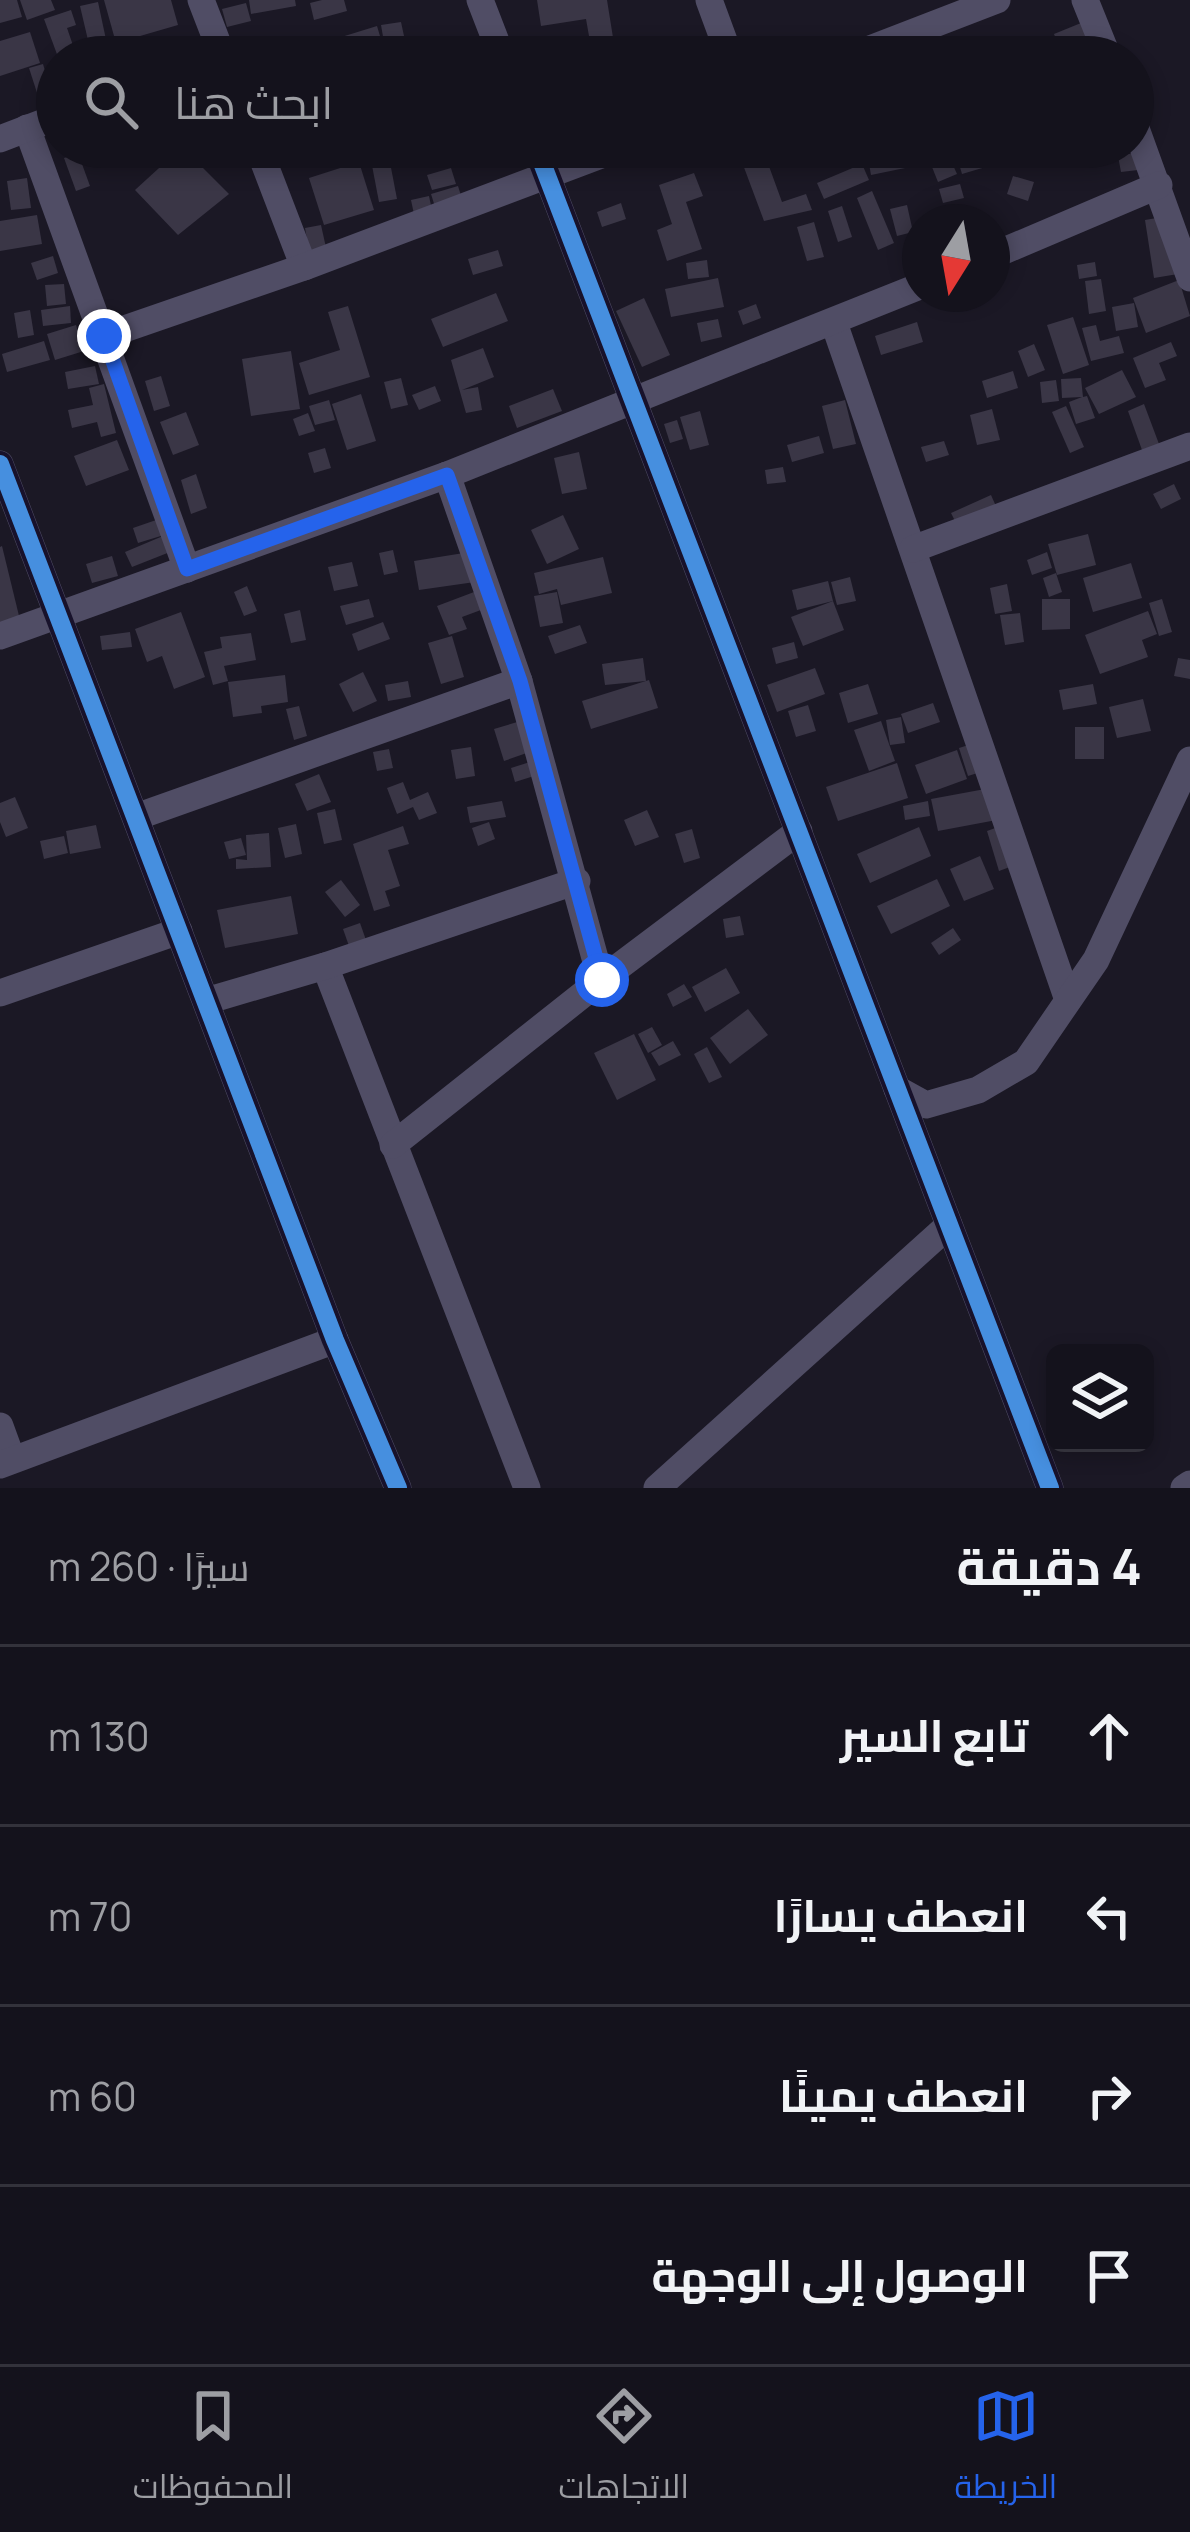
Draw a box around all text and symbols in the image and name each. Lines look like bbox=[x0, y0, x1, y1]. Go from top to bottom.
search box bbox=[36, 36, 1154, 168]
icon: search bbox=[78, 69, 144, 135]
text: ابحث هنا bbox=[174, 71, 333, 133]
north arrow bbox=[902, 204, 1010, 312]
route end bbox=[77, 309, 131, 363]
route start bbox=[575, 953, 629, 1007]
map controls bbox=[1046, 1344, 1154, 1452]
button: layers bbox=[1046, 1344, 1154, 1452]
text: 4 دقيقة bbox=[957, 1531, 1142, 1600]
text: سيرًا · 260 m bbox=[48, 1539, 249, 1593]
icon: ahead bbox=[1076, 1703, 1142, 1769]
text: تابع السير bbox=[840, 1704, 1028, 1766]
text: 130 m bbox=[48, 1709, 149, 1763]
icon: left bbox=[1076, 1883, 1142, 1949]
text: انعطف يسارًا bbox=[774, 1884, 1028, 1946]
text: 70 m bbox=[48, 1889, 132, 1943]
icon: right bbox=[1076, 2063, 1142, 2129]
text: انعطف يمينًا bbox=[779, 2064, 1028, 2126]
text: 60 m bbox=[48, 2069, 137, 2123]
icon: arrive bbox=[1076, 2243, 1142, 2309]
text: الوصول إلى الوجهة bbox=[651, 2244, 1028, 2306]
tab: المحفوظات bbox=[133, 2383, 293, 2517]
tab: الاتجاهات bbox=[559, 2383, 689, 2517]
tab: الخريطة bbox=[954, 2383, 1057, 2517]

